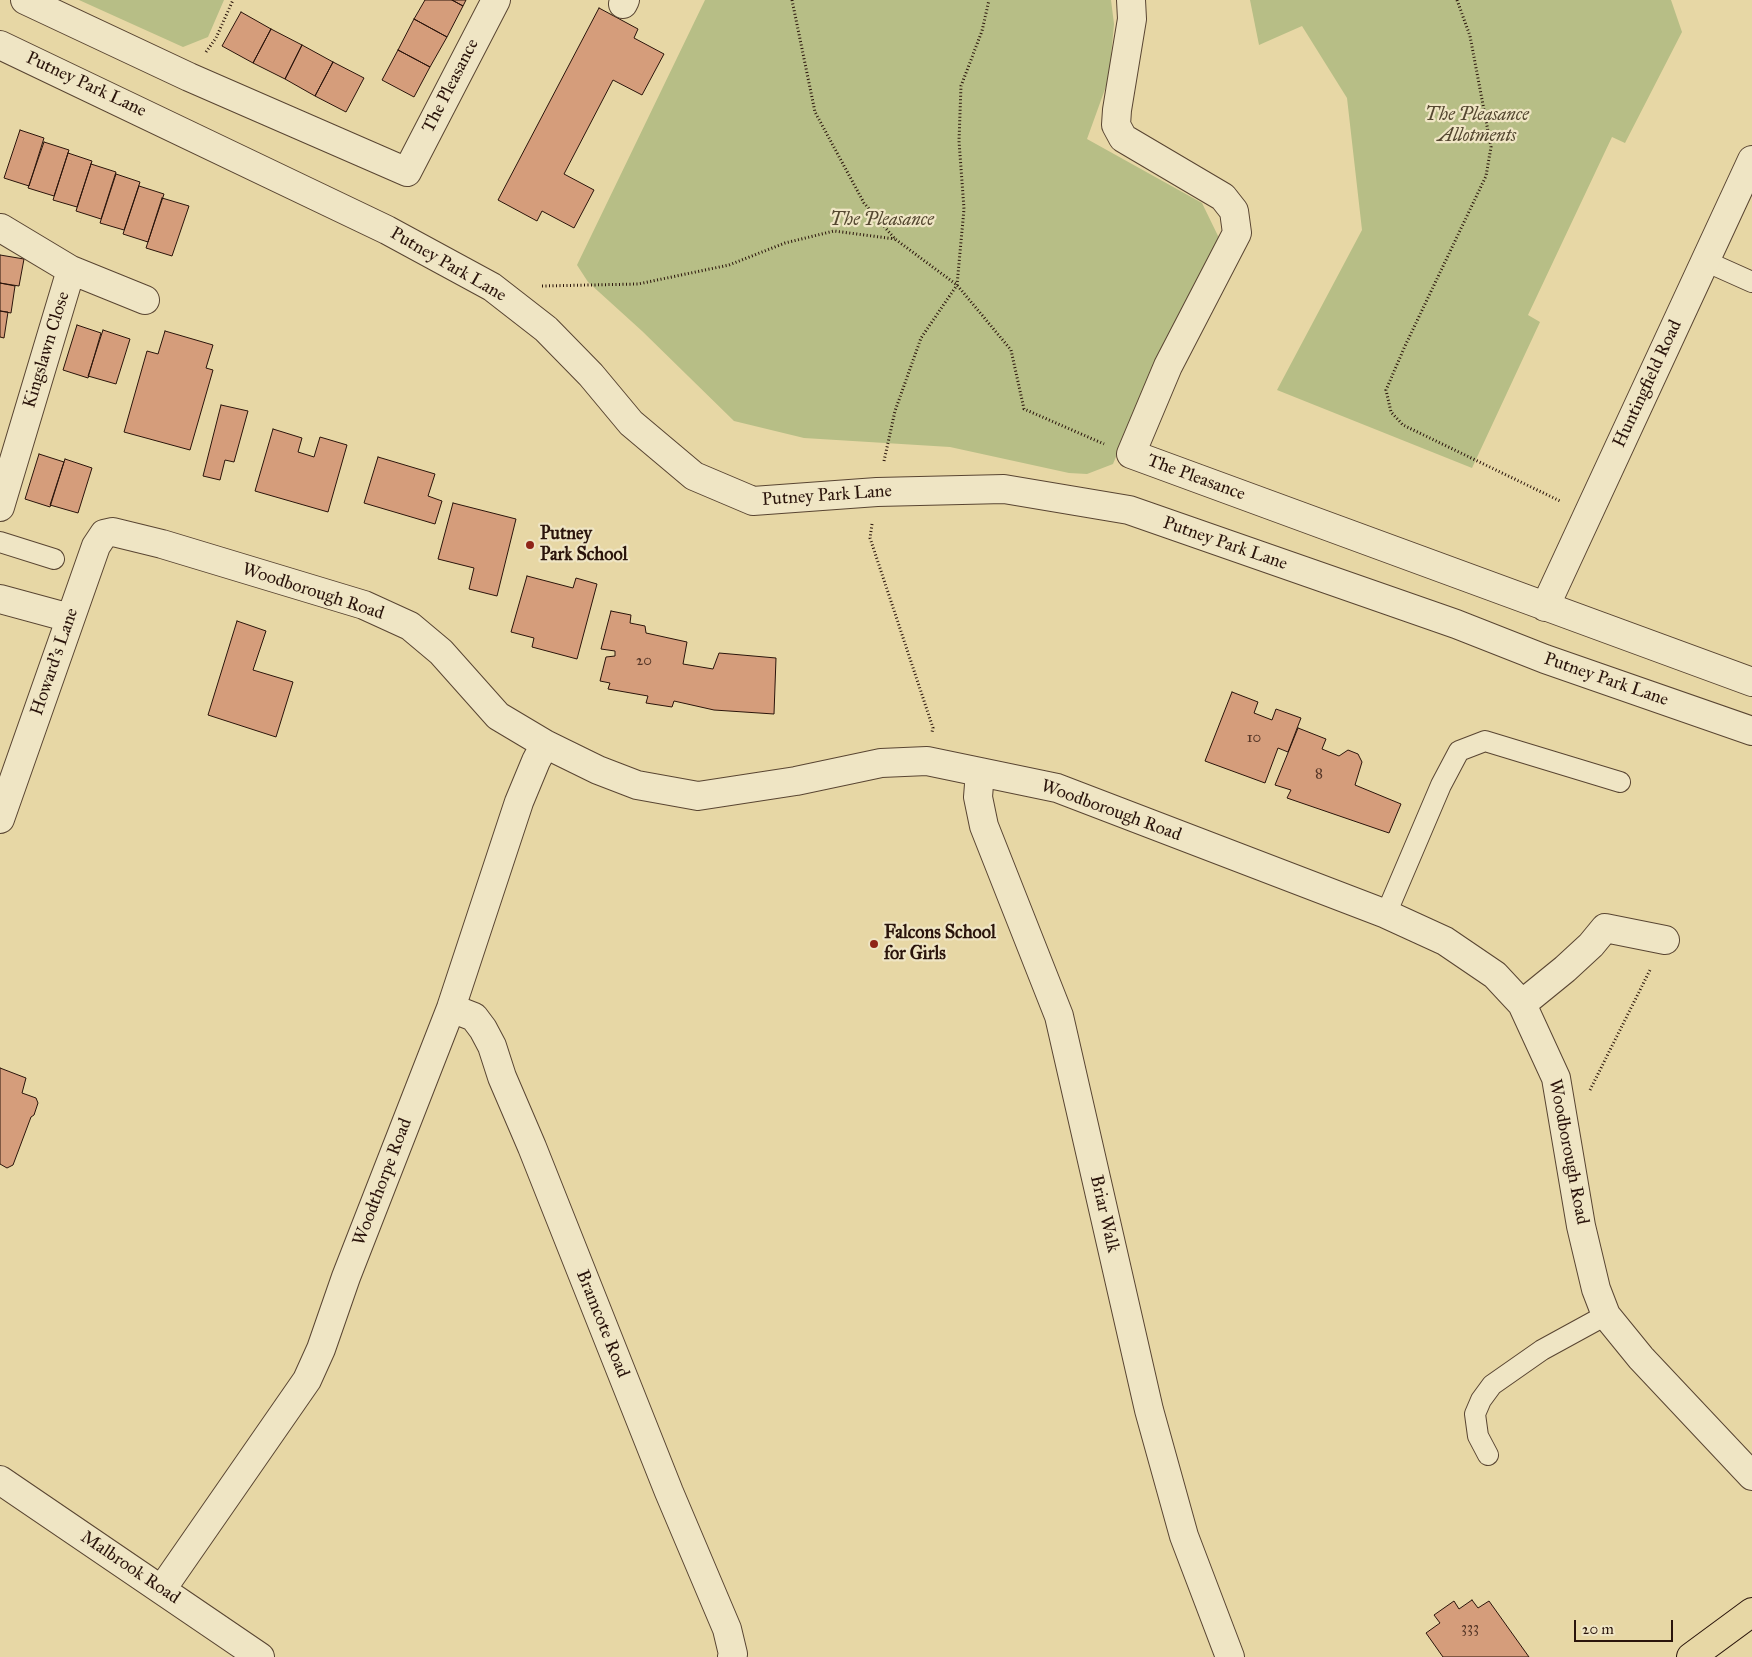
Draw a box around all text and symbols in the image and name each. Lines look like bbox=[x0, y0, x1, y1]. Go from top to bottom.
street label: The Pleasance bbox=[418, 35, 484, 137]
street label: Putney Park Lane bbox=[22, 48, 150, 122]
park label: The Pleasance Allotments bbox=[1425, 105, 1529, 148]
park label: The Pleasance bbox=[830, 210, 934, 232]
street label: Putney Park Lane bbox=[386, 223, 510, 307]
street label: Kingslawn Close bbox=[19, 289, 75, 411]
street label: Huntingfield Road bbox=[1609, 317, 1687, 451]
street label: The Pleasance bbox=[1144, 450, 1248, 506]
street label: Putney Park Lane bbox=[761, 481, 893, 511]
street label: Putney Park Lane bbox=[1160, 513, 1290, 575]
place label: Putney Park School bbox=[540, 524, 628, 566]
marker: Putney Park School bbox=[524, 539, 536, 551]
street label: Woodborough Road bbox=[239, 559, 387, 625]
street label: Howard's Lane bbox=[26, 605, 84, 719]
street label: Putney Park Lane bbox=[1541, 649, 1671, 711]
house number: 20 bbox=[636, 652, 652, 670]
house number: 10 bbox=[1247, 729, 1261, 747]
house number: 8 bbox=[1315, 765, 1323, 783]
street label: Woodborough Road bbox=[1038, 776, 1184, 846]
place label: Falcons School for Girls bbox=[884, 923, 996, 966]
marker: Falcons School for Girls bbox=[868, 938, 880, 950]
street label: Woodborough Road bbox=[1543, 1077, 1593, 1227]
street label: Woodthorpe Road bbox=[349, 1115, 417, 1249]
street label: Briar Walk bbox=[1085, 1173, 1123, 1255]
street label: Bramcote Road bbox=[571, 1267, 633, 1381]
street label: Malbrook Road bbox=[76, 1527, 184, 1609]
scale bar bbox=[1577, 1610, 1676, 1642]
house number: 333 bbox=[1461, 1619, 1479, 1637]
text: 20 m bbox=[1582, 1620, 1614, 1638]

